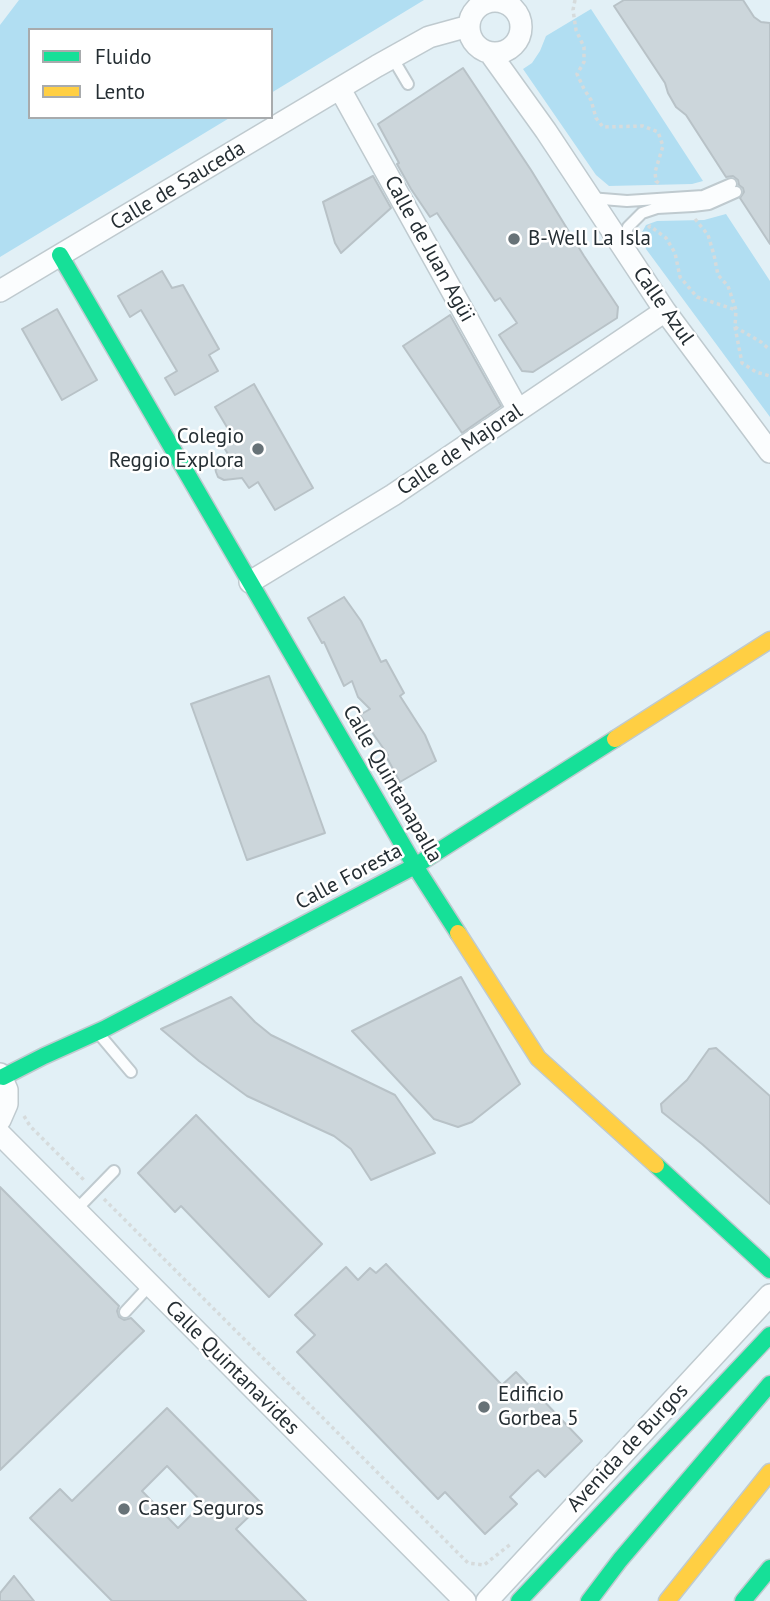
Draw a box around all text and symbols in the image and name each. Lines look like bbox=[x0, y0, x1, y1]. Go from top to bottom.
legend bbox=[28, 28, 273, 119]
text: Fluido bbox=[95, 43, 152, 70]
text: Lento bbox=[95, 78, 145, 105]
street label: Calle de Sauceda bbox=[106, 136, 250, 236]
street label: Calle de Juan Agüi bbox=[378, 171, 480, 327]
place label: B-Well La Isla bbox=[528, 226, 651, 252]
marker: B-Well La Isla bbox=[506, 231, 522, 247]
street label: Calle Azul bbox=[627, 262, 699, 350]
street label: Calle de Majoral bbox=[393, 399, 527, 501]
place label: Colegio Reggio Explora bbox=[109, 424, 244, 474]
marker: Colegio Reggio Explora bbox=[250, 441, 266, 457]
street label: Calle Quintanapalla bbox=[337, 701, 447, 867]
street label: Calle Foresta bbox=[291, 838, 407, 916]
street label: Calle Quintanavides bbox=[160, 1296, 304, 1440]
street label: Avenida de Burgos bbox=[562, 1379, 694, 1517]
place label: Edificio Gorbea 5 bbox=[498, 1382, 579, 1432]
marker: Edificio Gorbea 5 bbox=[476, 1399, 492, 1415]
place label: Caser Seguros bbox=[138, 1496, 264, 1522]
marker: Caser Seguros bbox=[116, 1501, 132, 1517]

